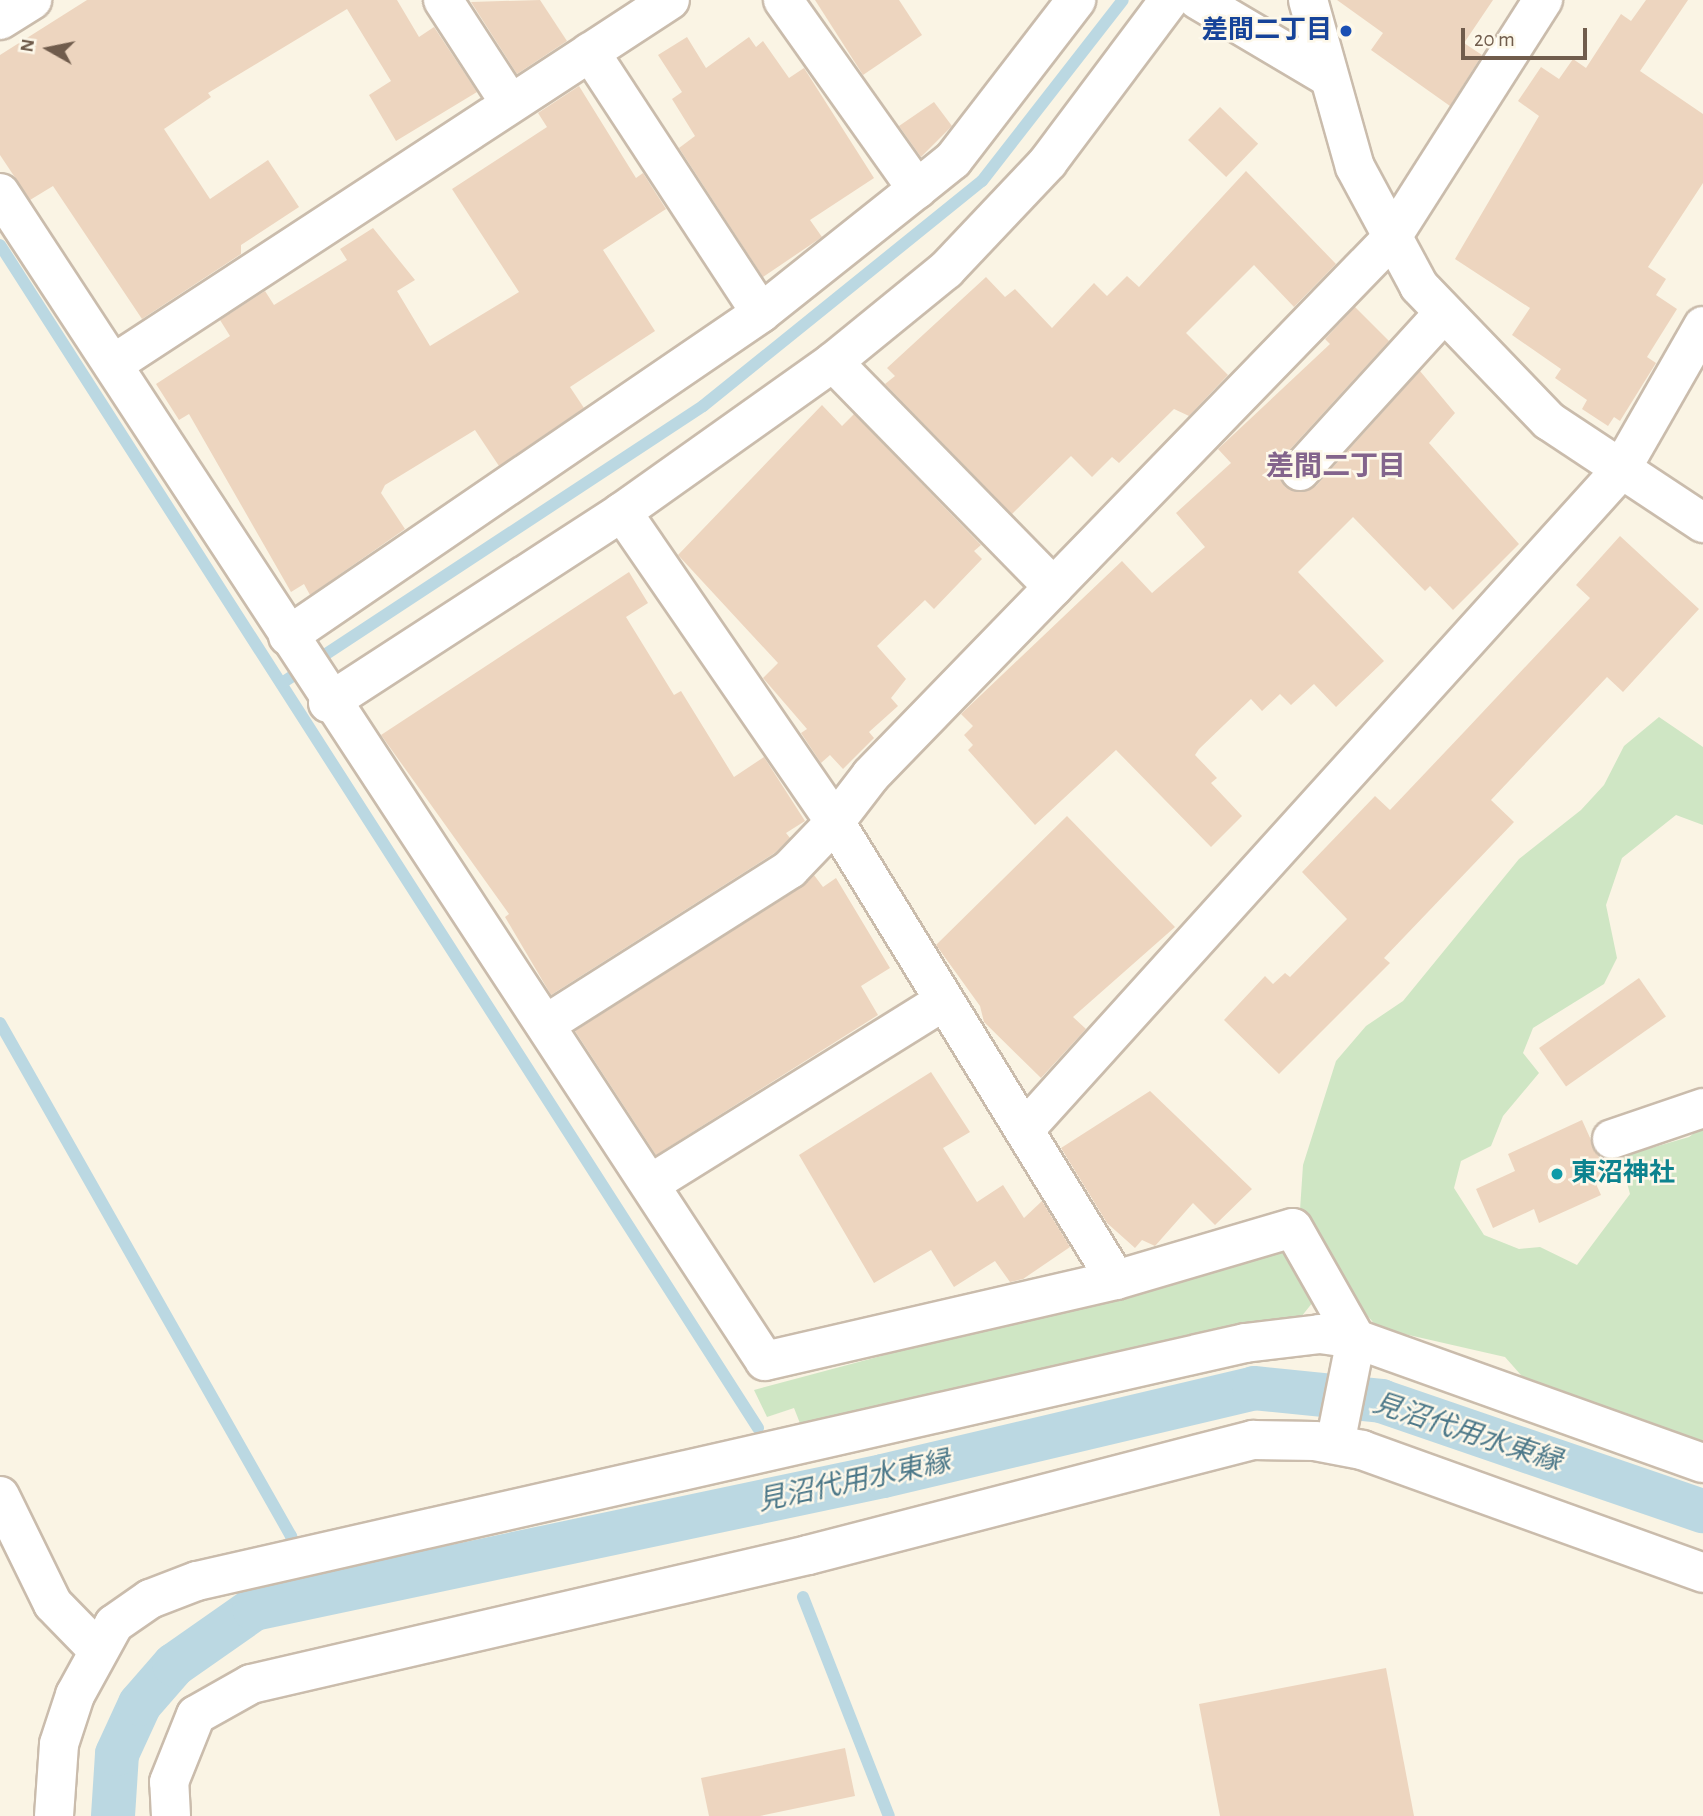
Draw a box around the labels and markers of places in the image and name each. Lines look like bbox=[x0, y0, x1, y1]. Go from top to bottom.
place label: 差間二丁目 bbox=[1202, 15, 1332, 47]
marker: 差間二丁目 bbox=[1338, 23, 1354, 39]
place label: 東沼神社 bbox=[1571, 1158, 1675, 1190]
marker: 東沼神社 bbox=[1549, 1166, 1565, 1182]

